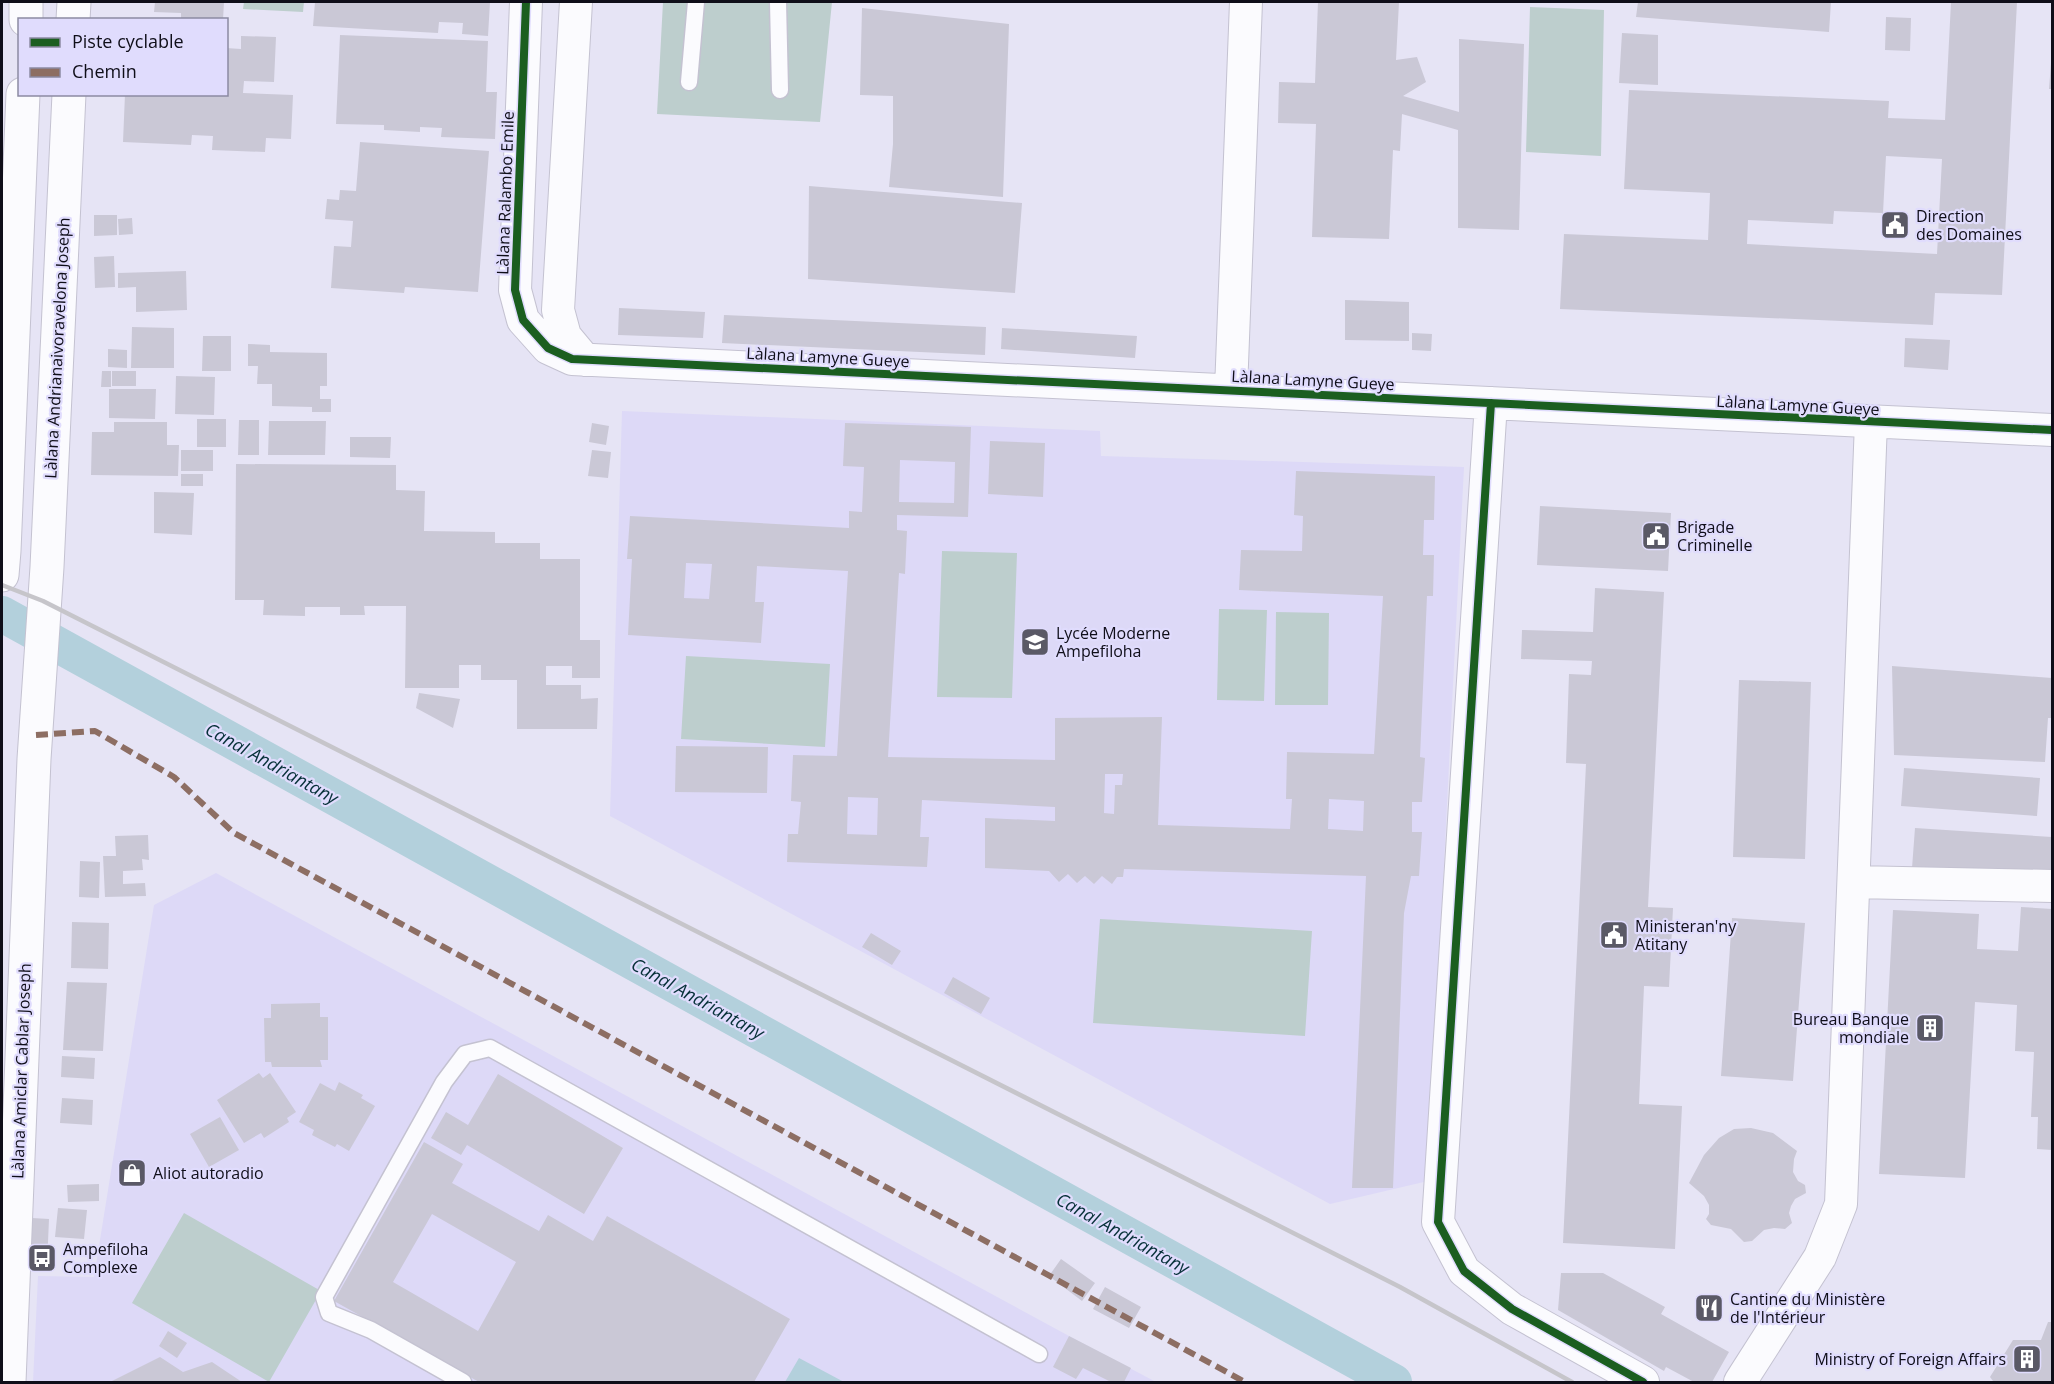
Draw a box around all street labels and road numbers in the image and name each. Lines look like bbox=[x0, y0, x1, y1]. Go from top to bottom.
street label: Làlana Ralambo Emile bbox=[491, 111, 519, 275]
street label: Làlana Andrianaivoravelona Joseph bbox=[39, 217, 75, 479]
street label: Làlana Lamyne Gueye bbox=[746, 342, 910, 372]
street label: Làlana Lamyne Gueye bbox=[1231, 365, 1395, 395]
street label: Làlana Lamyne Gueye bbox=[1716, 390, 1880, 420]
street label: Làlana Amiclar Cablar Joseph bbox=[6, 963, 36, 1179]

